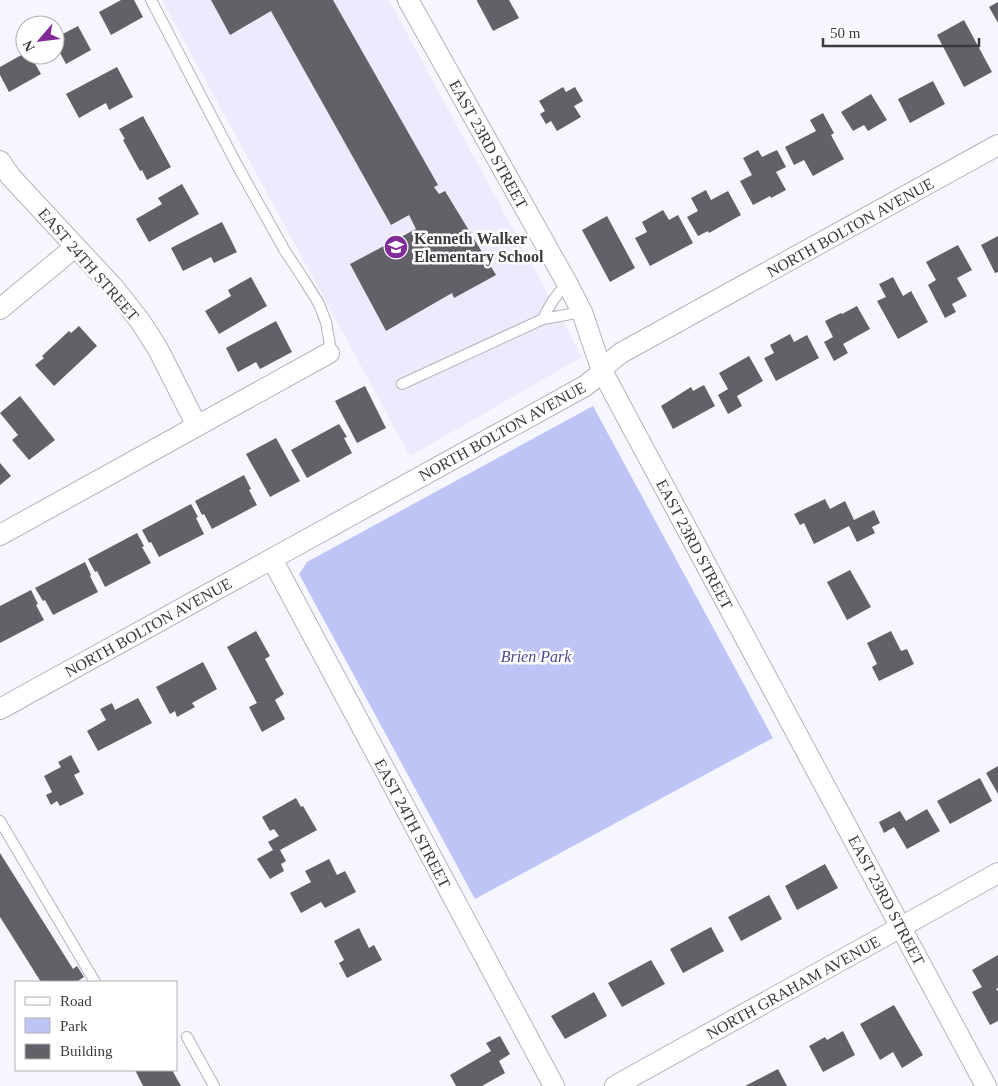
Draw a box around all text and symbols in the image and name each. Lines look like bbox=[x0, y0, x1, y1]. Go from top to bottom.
north arrow bbox=[15, 15, 65, 65]
scale bar bbox=[823, 15, 979, 47]
text: 50 m bbox=[830, 25, 861, 41]
text: N bbox=[20, 38, 38, 54]
street label: EAST 23RD STREET bbox=[446, 77, 531, 212]
street label: NORTH BOLTON AVENUE bbox=[764, 174, 937, 280]
street label: EAST 24TH STREET bbox=[35, 205, 142, 324]
place label: Kenneth Walker Elementary School bbox=[414, 230, 544, 266]
school or university icon: Kenneth Walker Elementary School bbox=[383, 234, 409, 260]
street label: NORTH BOLTON AVENUE bbox=[416, 378, 589, 484]
street label: EAST 23RD STREET bbox=[653, 476, 736, 612]
street label: NORTH BOLTON AVENUE bbox=[62, 574, 235, 680]
park label: Brien Park bbox=[501, 648, 572, 665]
street label: EAST 24TH STREET bbox=[371, 756, 454, 891]
street label: EAST 23RD STREET bbox=[845, 832, 928, 968]
street label: NORTH GRAHAM AVENUE bbox=[703, 932, 883, 1042]
legend bbox=[15, 981, 178, 1071]
text: Road bbox=[60, 993, 92, 1009]
text: Park bbox=[60, 1018, 88, 1034]
text: Building bbox=[60, 1043, 113, 1059]

